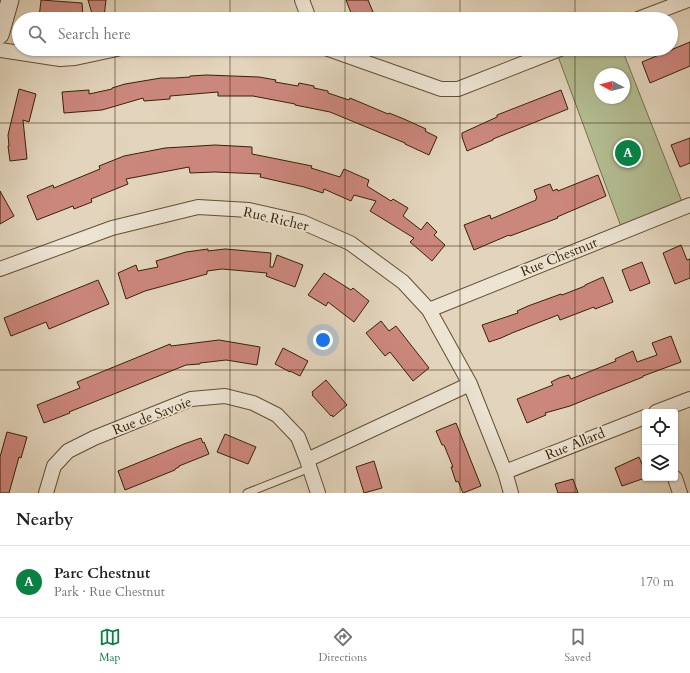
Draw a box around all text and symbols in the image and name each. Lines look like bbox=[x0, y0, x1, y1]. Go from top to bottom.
search box bbox=[12, 12, 678, 56]
icon: search bbox=[26, 23, 48, 45]
text: Search here bbox=[58, 24, 131, 44]
north arrow bbox=[594, 68, 630, 104]
pin: A bbox=[615, 138, 641, 168]
street label: Rue Richer bbox=[241, 202, 311, 236]
street label: Rue Chestnut bbox=[518, 233, 601, 281]
your location bbox=[313, 330, 333, 350]
street label: Rue de Savoie bbox=[110, 392, 194, 440]
map controls bbox=[642, 409, 678, 481]
button: locate bbox=[642, 409, 678, 445]
street label: Rue Allard bbox=[542, 423, 608, 465]
button: layers bbox=[642, 445, 678, 481]
text: Nearby bbox=[16, 508, 73, 531]
text: Parc Chestnut bbox=[54, 563, 150, 583]
text: A bbox=[24, 573, 34, 591]
text: 170 m bbox=[640, 573, 674, 591]
text: Park · Rue Chestnut bbox=[54, 583, 165, 601]
tab: Map bbox=[99, 626, 121, 665]
tab: Directions bbox=[318, 626, 367, 665]
tab: Saved bbox=[565, 626, 591, 665]

